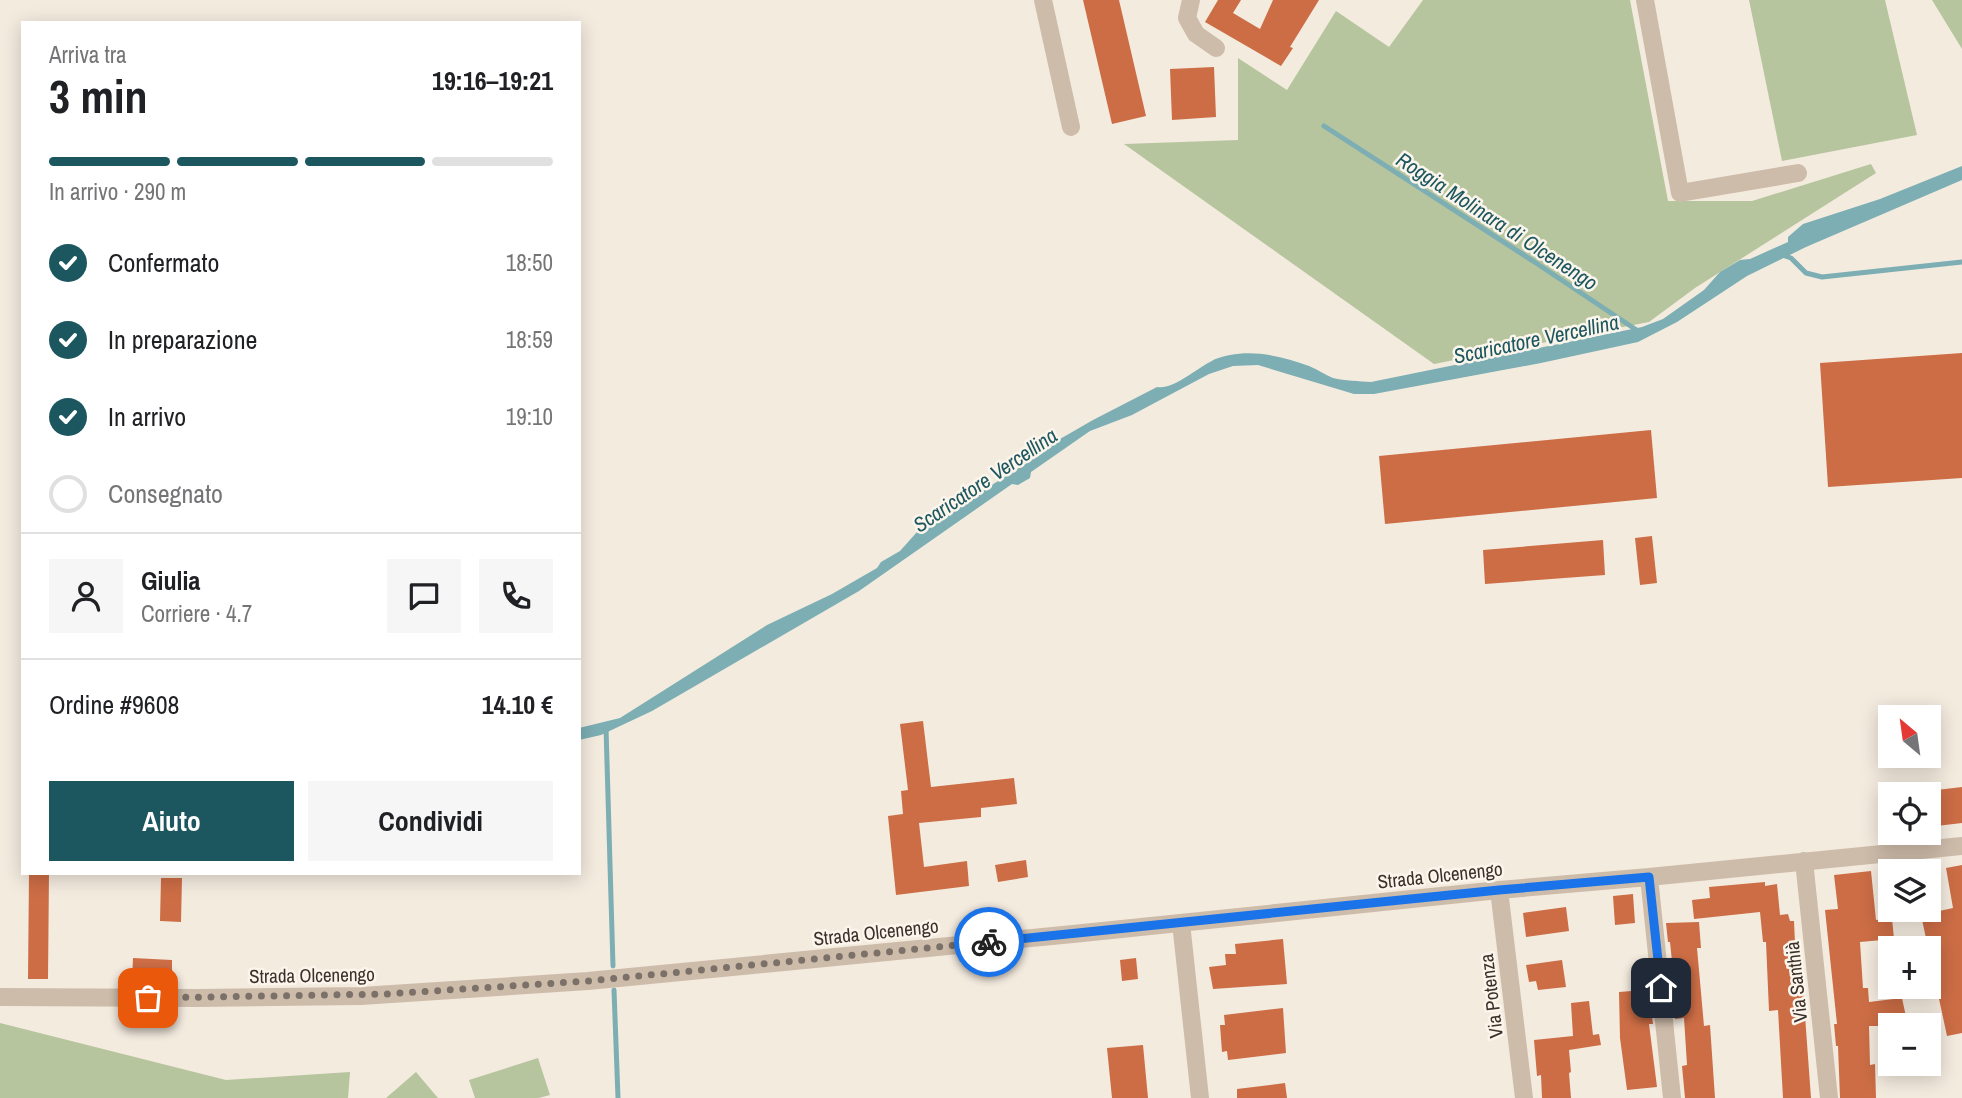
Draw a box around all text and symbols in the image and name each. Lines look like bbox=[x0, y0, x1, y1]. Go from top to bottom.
text: Arriva tra bbox=[49, 39, 127, 70]
text: 19:16–19:21 bbox=[432, 63, 553, 98]
text: 3 min bbox=[49, 65, 148, 127]
water label: Roggia Molinara di Olcenengo bbox=[1391, 145, 1603, 297]
text: In arrivo · 290 m bbox=[49, 176, 186, 207]
icon: check bbox=[49, 244, 87, 282]
text: Confermato bbox=[108, 245, 219, 280]
text: 18:50 bbox=[506, 247, 553, 278]
water label: Scaricatore Vercellina bbox=[1451, 307, 1621, 371]
icon: check bbox=[49, 321, 87, 359]
text: In preparazione bbox=[108, 322, 257, 357]
text: 18:59 bbox=[506, 324, 553, 355]
icon: check bbox=[49, 398, 87, 436]
text: In arrivo bbox=[108, 399, 186, 434]
text: 19:10 bbox=[506, 401, 553, 432]
water label: Scaricatore Vercellina bbox=[907, 421, 1063, 539]
text: Consegnato bbox=[108, 476, 223, 511]
button: person bbox=[49, 559, 123, 633]
button: chat bbox=[387, 559, 461, 633]
button: phone bbox=[479, 559, 553, 633]
text: Giulia bbox=[141, 563, 200, 598]
text: Corriere · 4.7 bbox=[141, 598, 252, 629]
text: Ordine #9608 bbox=[49, 687, 179, 722]
text: 14.10 € bbox=[482, 687, 553, 722]
north arrow bbox=[1878, 705, 1941, 768]
map controls bbox=[1878, 705, 1941, 1076]
button: Aiuto bbox=[49, 781, 294, 861]
button: Condividi bbox=[308, 781, 553, 861]
button: locate bbox=[1878, 782, 1941, 845]
street label: Strada Olcenengo bbox=[1376, 856, 1504, 894]
button: layers bbox=[1878, 859, 1941, 922]
courier bbox=[954, 907, 1024, 977]
street label: Strada Olcenengo bbox=[812, 913, 940, 951]
icon: bike bbox=[970, 923, 1008, 961]
button: + bbox=[1878, 936, 1941, 999]
street label: Via Santhià bbox=[1779, 940, 1813, 1024]
street label: Via Potenza bbox=[1473, 952, 1509, 1040]
pin bbox=[1631, 958, 1691, 1018]
street label: Strada Olcenengo bbox=[249, 961, 375, 989]
pin bbox=[118, 968, 178, 1028]
icon: home bbox=[1642, 969, 1680, 1007]
icon: bag bbox=[129, 979, 167, 1017]
button: − bbox=[1878, 1013, 1941, 1076]

